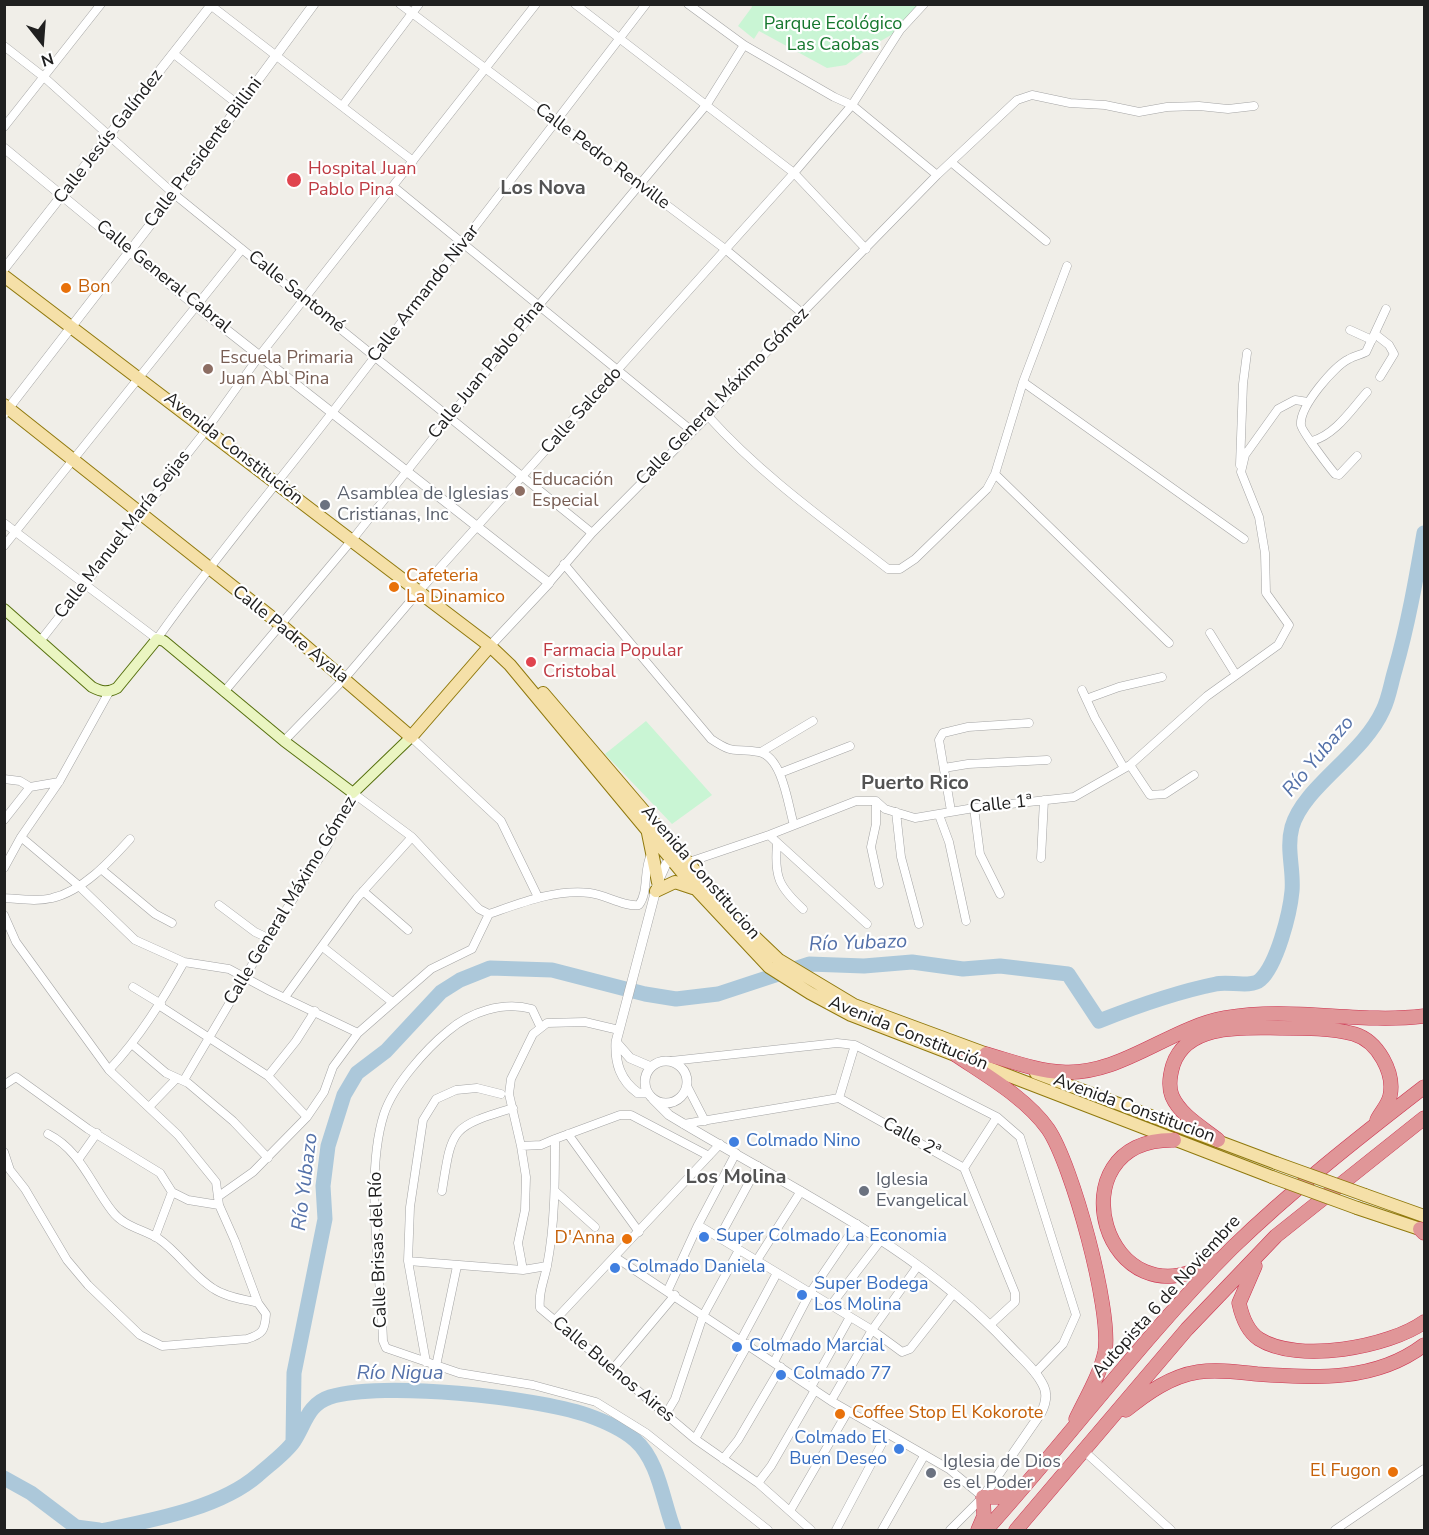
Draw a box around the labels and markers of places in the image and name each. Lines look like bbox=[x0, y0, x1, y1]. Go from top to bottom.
place label: Hospital Juan Pablo Pina bbox=[308, 159, 417, 201]
marker: Hospital Juan Pablo Pina bbox=[285, 171, 303, 189]
place label: Bon bbox=[78, 277, 110, 299]
marker: Bon bbox=[59, 281, 73, 295]
place label: Escuela Primaria Juan Abl Pina bbox=[220, 348, 353, 391]
marker: Escuela Primaria Juan Abl Pina bbox=[201, 362, 215, 376]
place label: Educación Especial bbox=[532, 470, 614, 512]
place label: Asamblea de Iglesias Cristianas, Inc bbox=[337, 484, 509, 526]
marker: Educación Especial bbox=[513, 484, 527, 498]
marker: Asamblea de Iglesias Cristianas, Inc bbox=[318, 498, 332, 512]
place label: Cafeteria La Dinamico bbox=[406, 566, 505, 608]
marker: Cafeteria La Dinamico bbox=[387, 580, 401, 594]
place label: Farmacia Popular Cristobal bbox=[543, 641, 683, 684]
marker: Farmacia Popular Cristobal bbox=[524, 655, 538, 669]
place label: Colmado Nino bbox=[746, 1131, 861, 1153]
marker: Colmado Nino bbox=[727, 1135, 741, 1149]
place label: Iglesia Evangelical bbox=[876, 1170, 968, 1212]
marker: Iglesia Evangelical bbox=[857, 1184, 871, 1198]
place label: Super Colmado La Economia bbox=[716, 1226, 947, 1248]
place label: D'Anna bbox=[555, 1228, 615, 1250]
marker: Super Colmado La Economia bbox=[697, 1230, 711, 1244]
marker: D'Anna bbox=[620, 1232, 634, 1246]
place label: Colmado Daniela bbox=[627, 1257, 766, 1279]
marker: Colmado Daniela bbox=[608, 1261, 622, 1275]
place label: Super Bodega Los Molina bbox=[814, 1274, 929, 1316]
marker: Super Bodega Los Molina bbox=[795, 1288, 809, 1302]
place label: Colmado Marcial bbox=[749, 1336, 885, 1358]
marker: Colmado Marcial bbox=[730, 1340, 744, 1354]
place label: Colmado 77 bbox=[793, 1364, 891, 1386]
marker: Colmado 77 bbox=[774, 1368, 788, 1382]
place label: Coffee Stop El Kokorote bbox=[852, 1403, 1043, 1425]
marker: Coffee Stop El Kokorote bbox=[833, 1407, 847, 1421]
place label: Colmado El Buen Deseo bbox=[789, 1428, 887, 1470]
marker: Colmado El Buen Deseo bbox=[892, 1442, 906, 1456]
place label: Iglesia de Dios es el Poder bbox=[943, 1452, 1061, 1494]
place label: El Fugon bbox=[1310, 1461, 1381, 1483]
marker: El Fugon bbox=[1386, 1465, 1400, 1479]
marker: Iglesia de Dios es el Poder bbox=[924, 1466, 938, 1480]

